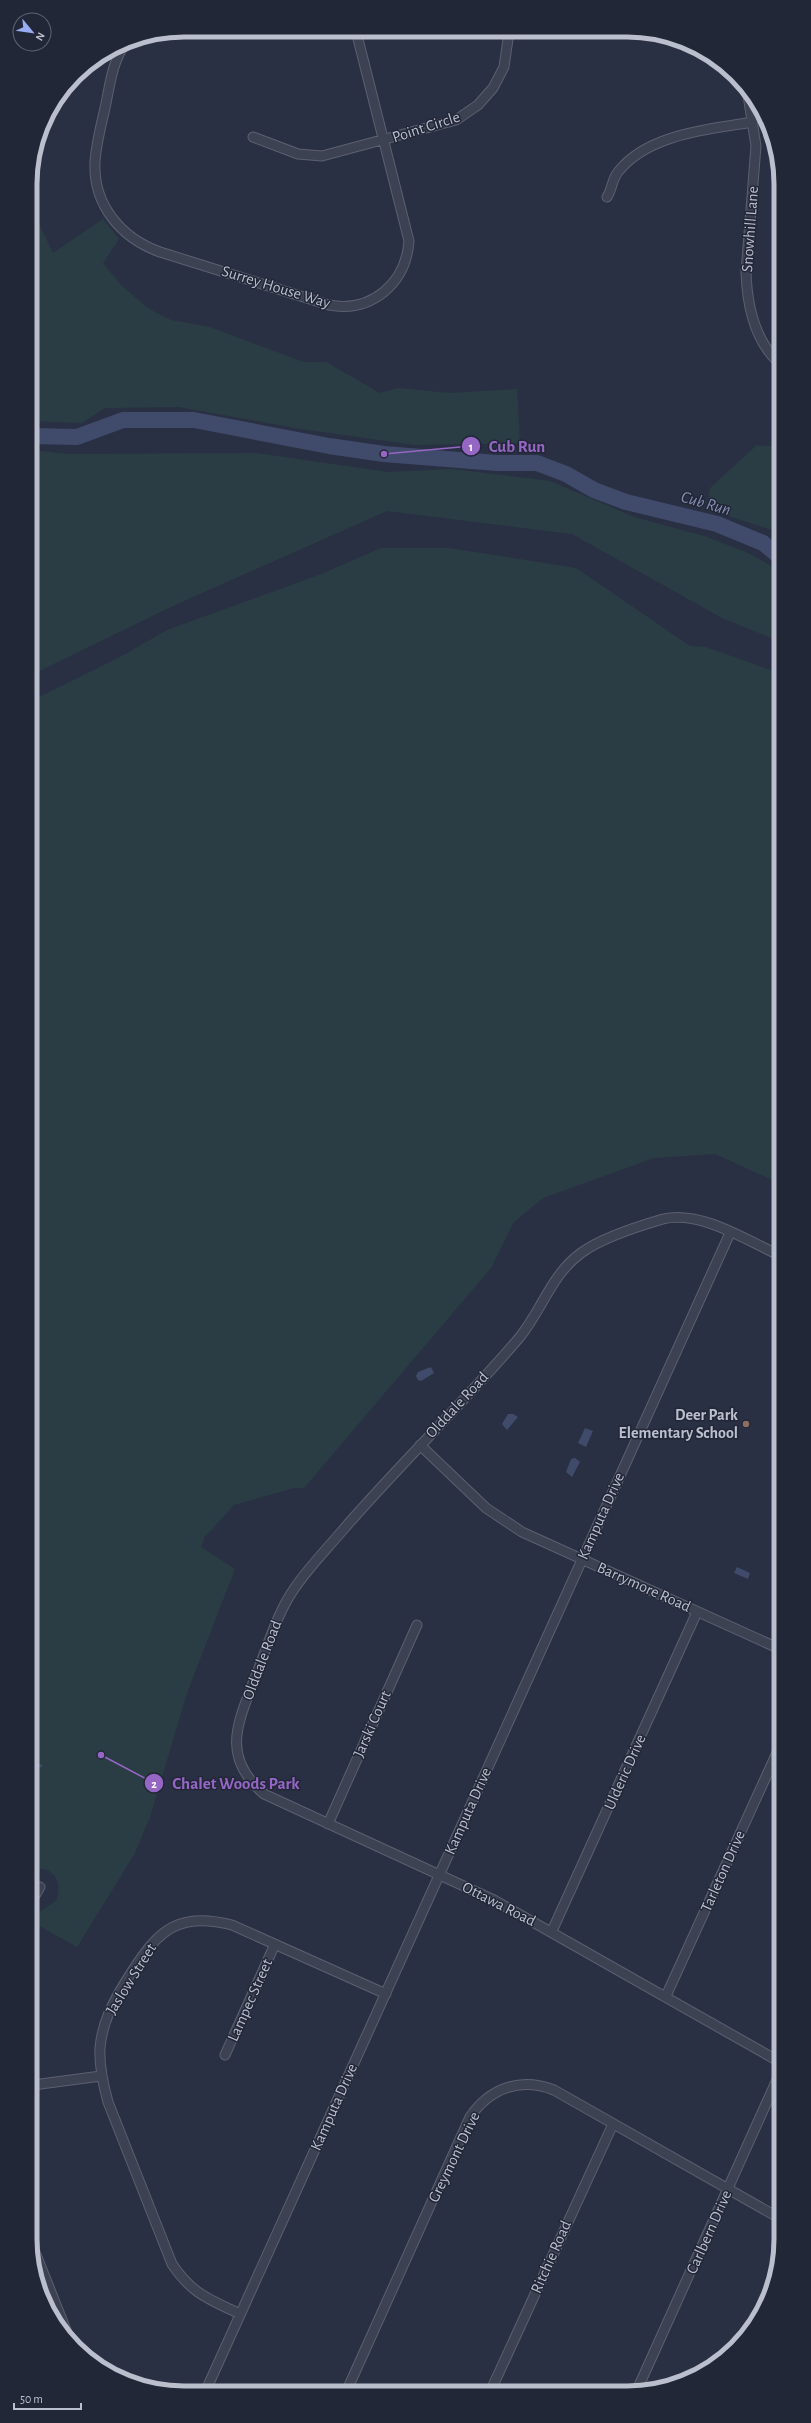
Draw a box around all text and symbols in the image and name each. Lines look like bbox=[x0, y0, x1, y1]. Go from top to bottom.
north arrow bbox=[12, 12, 52, 52]
text: N bbox=[34, 31, 47, 43]
street label: Point Circle bbox=[390, 109, 462, 145]
street label: Snowhill Lane bbox=[739, 185, 761, 273]
street label: Surrey House Way bbox=[219, 263, 332, 312]
callout: Cub Run bbox=[461, 432, 554, 461]
text: Cub Run bbox=[489, 438, 545, 455]
text: 1 bbox=[469, 441, 473, 453]
water label: Cub Run bbox=[679, 488, 733, 518]
street label: Olddale Road bbox=[423, 1369, 491, 1441]
place label: Deer Park Elementary School bbox=[618, 1407, 738, 1442]
marker: Deer Park Elementary School bbox=[741, 1419, 751, 1429]
street label: Kamputa Drive bbox=[575, 1470, 627, 1562]
street label: Barrymore Road bbox=[594, 1559, 693, 1616]
street label: Olddale Road bbox=[240, 1618, 284, 1702]
street label: Jarski Court bbox=[350, 1688, 394, 1760]
street label: Ulderic Drive bbox=[601, 1732, 649, 1812]
street label: Kamputa Drive bbox=[442, 1765, 494, 1857]
callout: Chalet Woods Park bbox=[144, 1769, 308, 1798]
text: Chalet Woods Park bbox=[172, 1775, 300, 1792]
text: 2 bbox=[151, 1778, 157, 1790]
street label: Tarleton Drive bbox=[698, 1828, 748, 1914]
street label: Ottawa Road bbox=[460, 1879, 538, 1929]
street label: Jaslow Street bbox=[103, 1941, 159, 2017]
street label: Lampec Street bbox=[225, 1956, 275, 2044]
street label: Kamputa Drive bbox=[308, 2061, 360, 2153]
street label: Greymont Drive bbox=[425, 2109, 484, 2205]
street label: Carlbern Drive bbox=[683, 2188, 735, 2276]
street label: Ritchie Road bbox=[528, 2218, 574, 2296]
scale bar bbox=[14, 2385, 81, 2411]
text: 50 m bbox=[20, 2393, 43, 2405]

